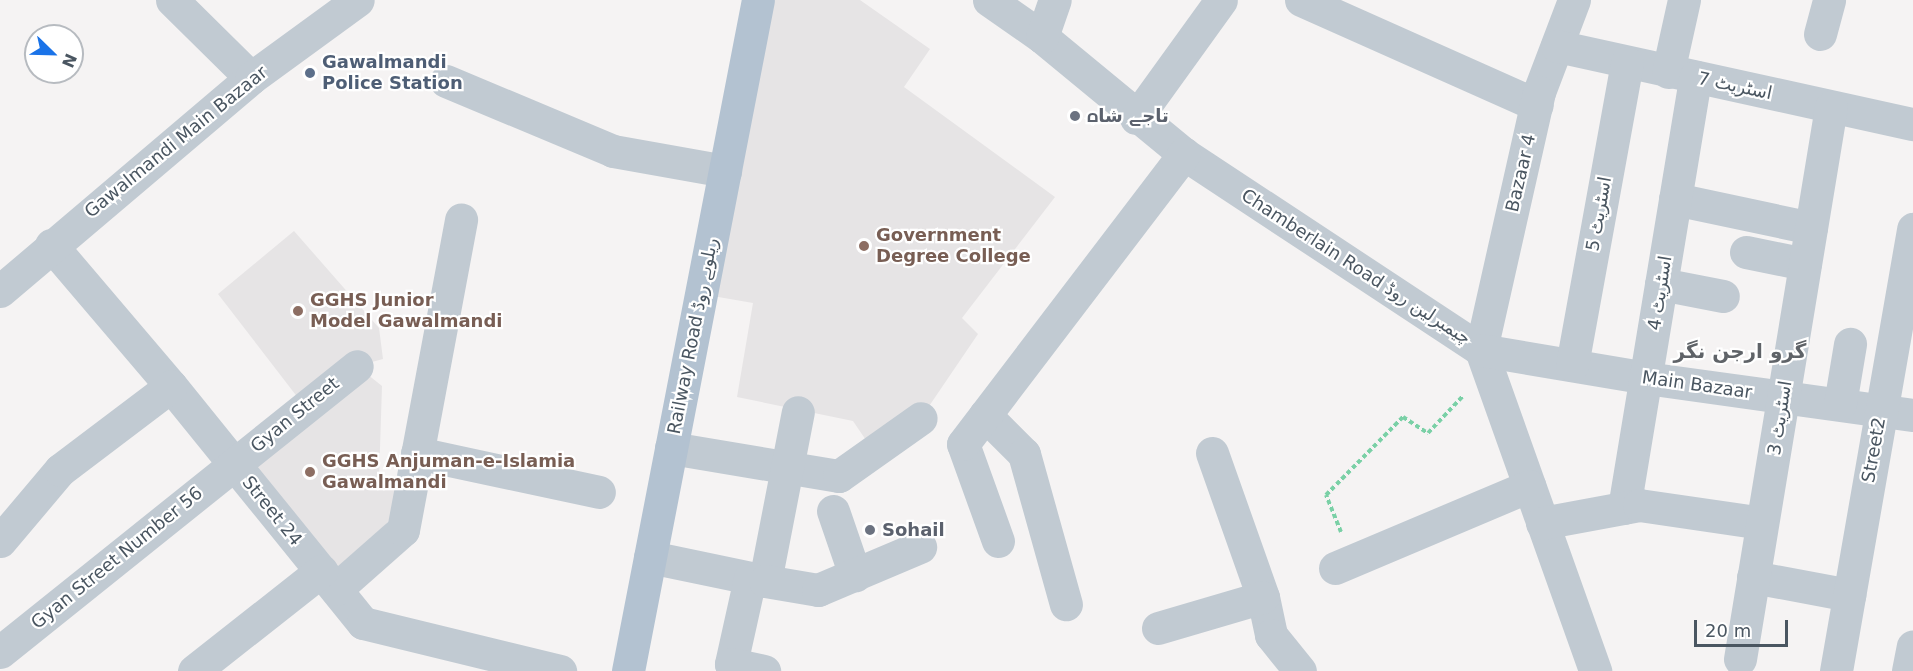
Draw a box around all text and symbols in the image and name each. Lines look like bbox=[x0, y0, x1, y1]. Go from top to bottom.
north arrow bbox=[24, 24, 84, 84]
text: N bbox=[58, 51, 81, 70]
place label: Gawalmandi Police Station bbox=[322, 52, 463, 94]
street label: Gawalmandi Main Bazaar bbox=[80, 62, 272, 222]
marker: Gawalmandi Police Station bbox=[303, 66, 317, 80]
street label: اسٹریٹ 7 bbox=[1696, 68, 1774, 104]
place label: تاجے شاہ bbox=[1087, 105, 1169, 127]
marker: تاجے شاہ bbox=[1068, 109, 1082, 123]
street label: Bazaar 4 bbox=[1502, 132, 1540, 214]
street label: اسٹریٹ 5 bbox=[1582, 175, 1616, 253]
street label: Chamberlain Road چیمبرلین روڈ bbox=[1237, 185, 1475, 349]
place label: Government Degree College bbox=[876, 225, 1031, 268]
street label: Railway Road ریلوے روڈ bbox=[663, 236, 723, 436]
marker: Government Degree College bbox=[857, 239, 871, 253]
street label: اسٹریٹ 4 bbox=[1643, 254, 1677, 332]
place label: GGHS Junior Model Gawalmandi bbox=[310, 290, 502, 332]
marker: GGHS Junior Model Gawalmandi bbox=[291, 304, 305, 318]
district label: گرو ارجن نگر bbox=[1674, 339, 1806, 363]
street label: Main Bazaar bbox=[1641, 367, 1753, 403]
street label: Gyan Street bbox=[246, 373, 344, 457]
street label: اسٹریٹ 3 bbox=[1763, 379, 1797, 457]
street label: Street2 bbox=[1858, 416, 1890, 484]
place label: GGHS Anjuman-e-Islamia Gawalmandi bbox=[322, 451, 575, 494]
marker: GGHS Anjuman-e-Islamia Gawalmandi bbox=[303, 465, 317, 479]
street label: Street 24 bbox=[237, 472, 307, 550]
street label: Gyan Street Number 56 bbox=[27, 482, 207, 634]
place label: Sohail bbox=[882, 519, 945, 541]
marker: Sohail bbox=[863, 523, 877, 537]
scale bar bbox=[1697, 608, 1792, 646]
text: 20 m bbox=[1705, 620, 1751, 641]

